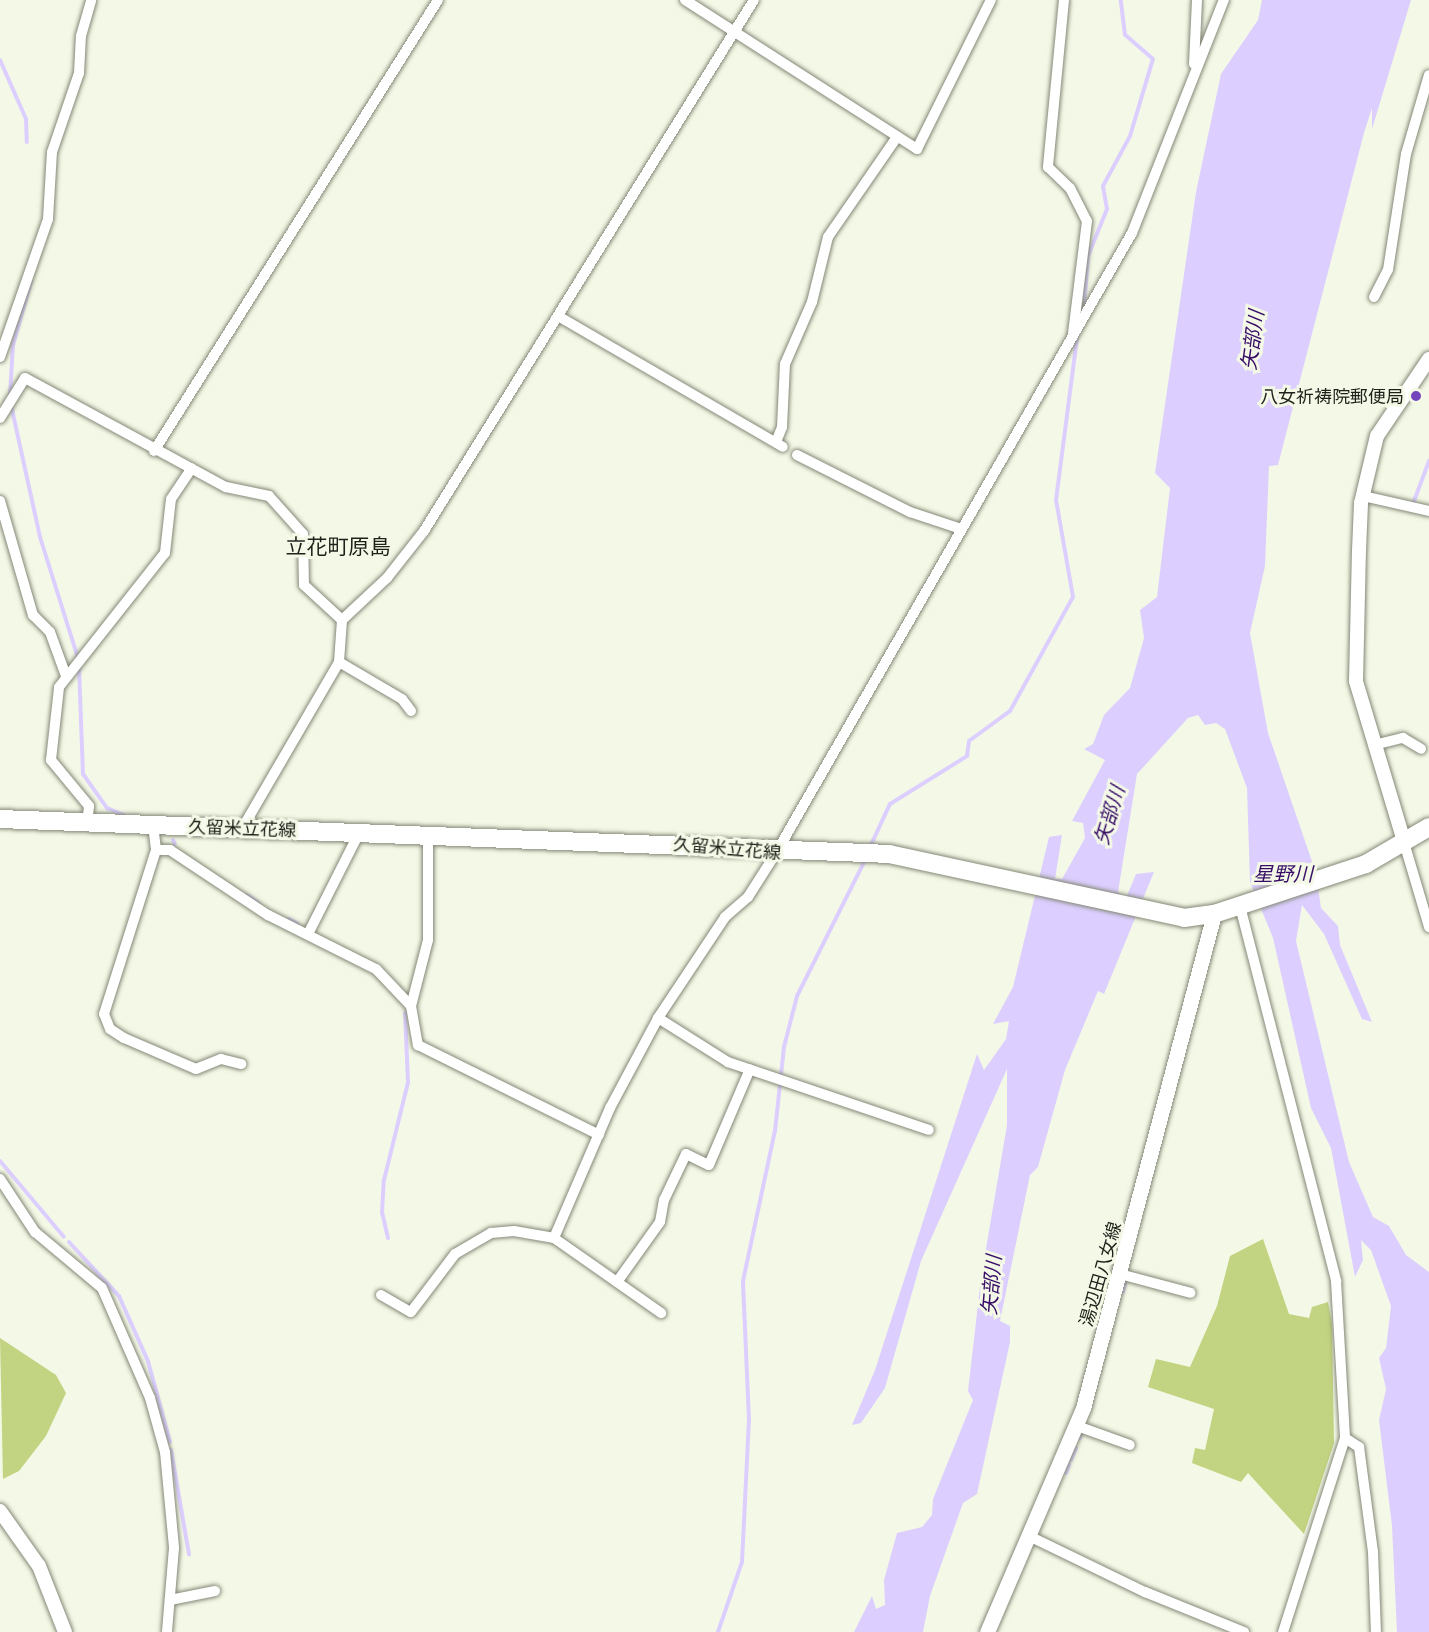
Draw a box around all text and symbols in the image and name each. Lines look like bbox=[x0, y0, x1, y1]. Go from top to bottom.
water label: 矢部川 bbox=[1236, 309, 1268, 371]
place label: 八女祈祷院郵便局 bbox=[1260, 385, 1404, 407]
marker: 八女祈祷院郵便局 bbox=[1409, 389, 1423, 403]
district label: 立花町原島 bbox=[286, 533, 390, 559]
water label: 矢部川 bbox=[1089, 783, 1129, 847]
street label: 久留米立花線 bbox=[188, 815, 296, 841]
street label: 久留米立花線 bbox=[672, 833, 782, 863]
water label: 星野川 bbox=[1253, 861, 1313, 885]
street label: 湯辺田八女線 bbox=[1075, 1219, 1125, 1329]
water label: 矢部川 bbox=[976, 1254, 1006, 1316]

